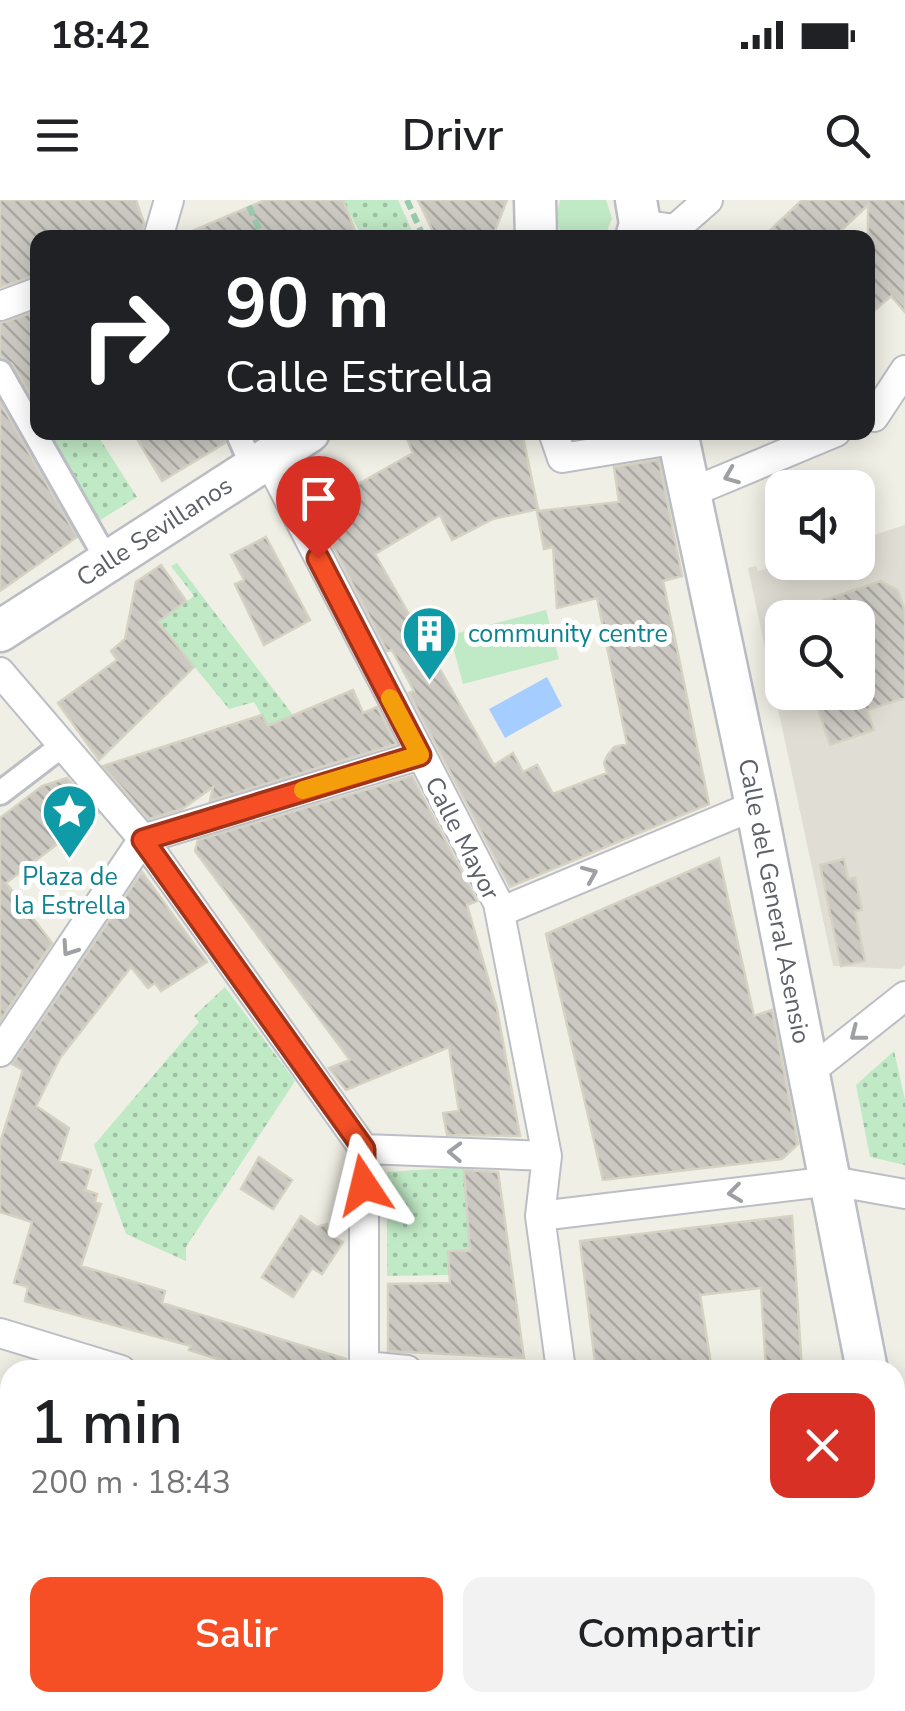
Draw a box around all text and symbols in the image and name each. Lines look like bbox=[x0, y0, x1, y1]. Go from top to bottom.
text: 18:42 bbox=[50, 10, 151, 61]
text: Drivr bbox=[402, 105, 503, 166]
icon: menu bbox=[30, 108, 85, 163]
icon: search bbox=[820, 108, 875, 163]
text: 90 m bbox=[225, 256, 389, 352]
icon: right bbox=[60, 270, 190, 400]
text: Calle Estrella bbox=[225, 347, 494, 408]
pin bbox=[276, 456, 361, 559]
one-way arrow bbox=[723, 464, 741, 484]
street label: Calle Sevillanos bbox=[70, 469, 239, 595]
map controls bbox=[765, 470, 875, 710]
button: sound bbox=[765, 470, 875, 580]
icon: arrive bbox=[291, 471, 346, 526]
button: search bbox=[765, 600, 875, 710]
building icon: community centre bbox=[399, 603, 459, 682]
place label: community centre bbox=[468, 617, 668, 651]
street label: Calle del General Asensio bbox=[730, 756, 818, 1047]
street label: Calle Mayor bbox=[417, 771, 508, 906]
place icon: Plaza de la Estrella bbox=[40, 782, 100, 861]
place label: Plaza de la Estrella bbox=[14, 860, 126, 923]
one-way arrow bbox=[580, 866, 598, 886]
one-way arrow bbox=[62, 939, 81, 957]
one-way arrow bbox=[850, 1022, 868, 1040]
position arrow bbox=[312, 1133, 416, 1237]
one-way arrow bbox=[447, 1142, 463, 1163]
one-way arrow bbox=[727, 1182, 743, 1203]
text: 1 min bbox=[30, 1382, 183, 1464]
button: close bbox=[770, 1393, 875, 1498]
text: 200 m · 18:43 bbox=[30, 1461, 231, 1504]
button: Salir bbox=[30, 1577, 443, 1692]
button: Compartir bbox=[463, 1577, 875, 1692]

